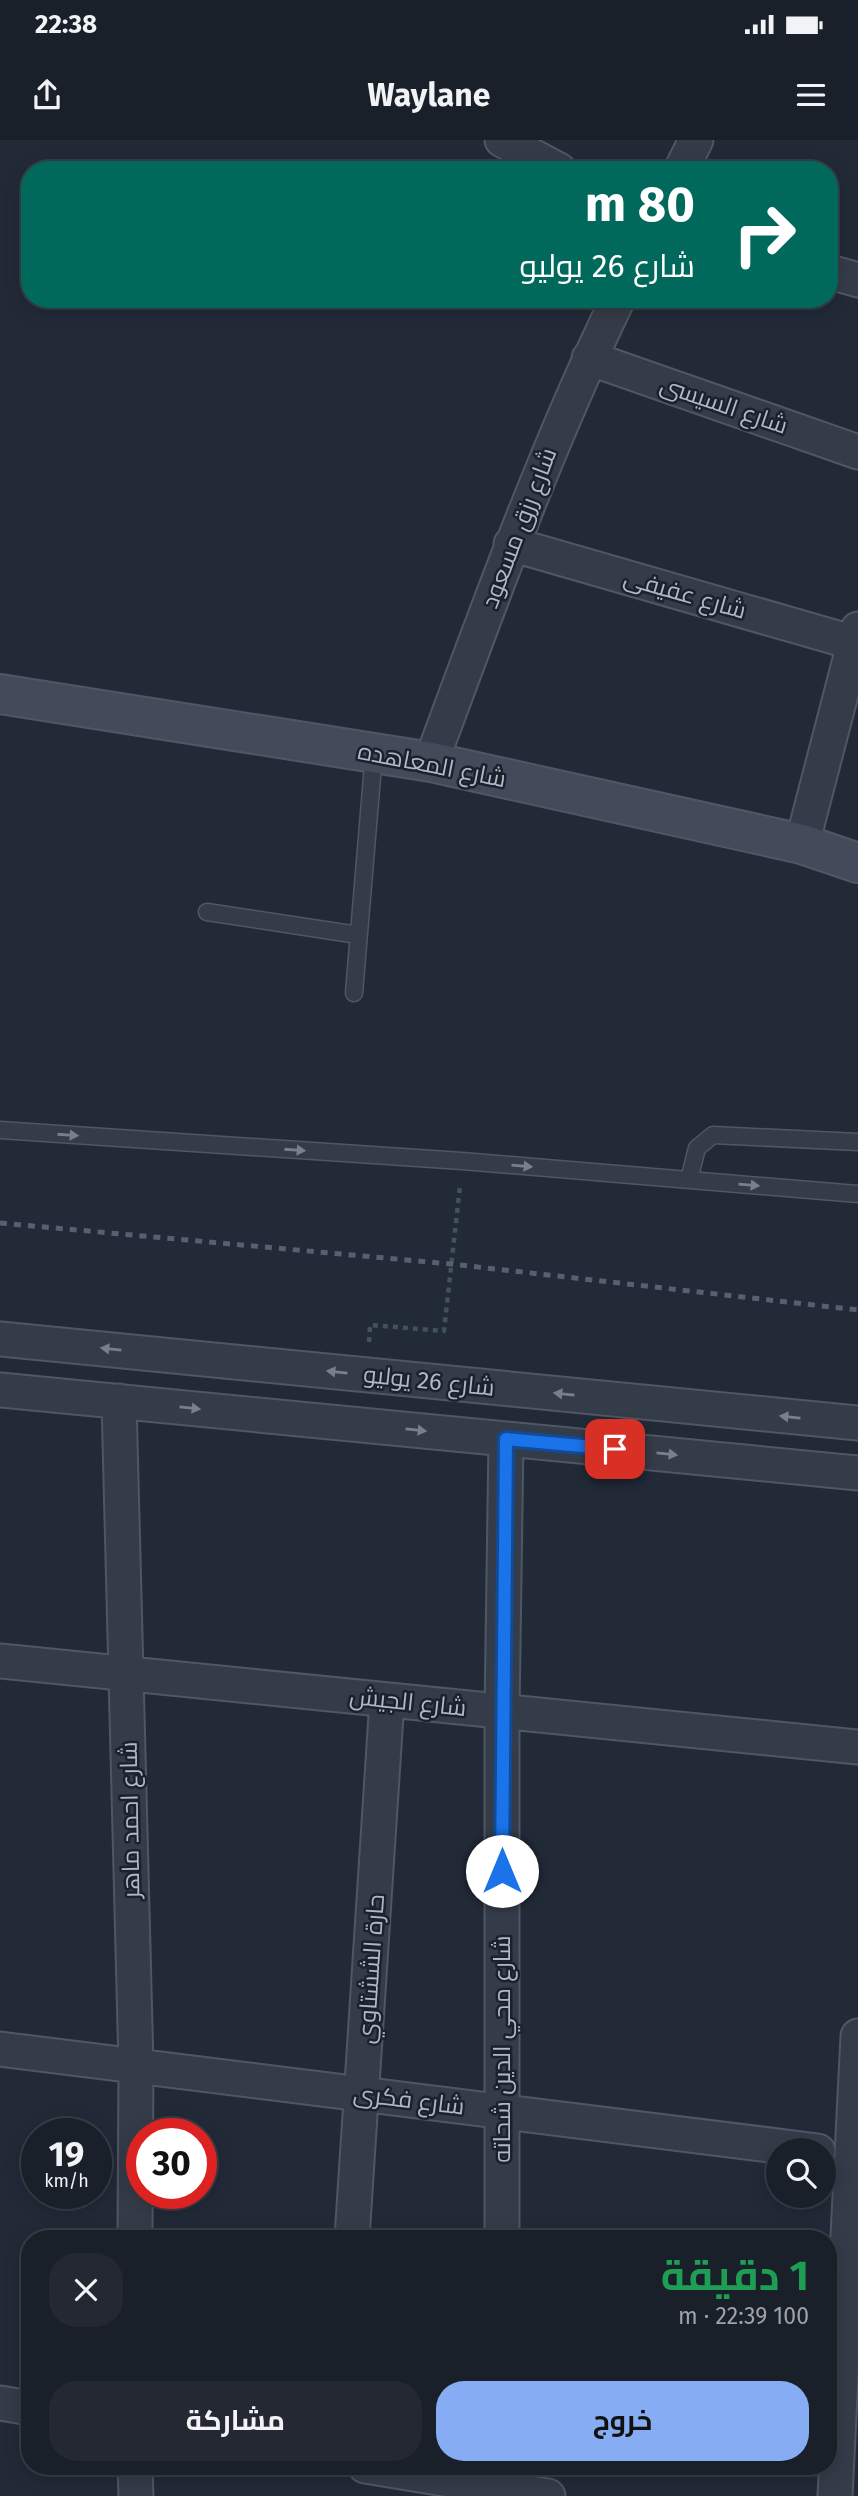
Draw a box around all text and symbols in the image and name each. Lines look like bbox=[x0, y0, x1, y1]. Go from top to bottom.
text: 22:38 bbox=[35, 9, 97, 40]
icon: share bbox=[28, 76, 66, 114]
text: Waylane bbox=[368, 76, 490, 114]
icon: menu bbox=[792, 76, 830, 114]
text: 80 m bbox=[585, 175, 695, 234]
icon: right bbox=[719, 189, 810, 280]
text: شارع 26 يوليو bbox=[519, 247, 695, 285]
street label: شارع السيسى bbox=[656, 370, 792, 442]
street label: شارع رزق مسعود bbox=[476, 444, 564, 613]
street label: شارع عفيفى bbox=[620, 563, 749, 627]
street label: شارع المعاهده bbox=[355, 737, 509, 795]
one-way arrow bbox=[57, 1130, 79, 1141]
one-way arrow bbox=[284, 1145, 306, 1156]
one-way arrow bbox=[511, 1161, 533, 1172]
one-way arrow bbox=[738, 1180, 760, 1191]
one-way arrow bbox=[100, 1344, 122, 1355]
street label: شارع 26 يوليو bbox=[362, 1360, 496, 1404]
one-way arrow bbox=[326, 1366, 348, 1377]
one-way arrow bbox=[552, 1388, 574, 1399]
one-way arrow bbox=[179, 1403, 201, 1414]
one-way arrow bbox=[779, 1411, 801, 1422]
pin bbox=[585, 1419, 645, 1479]
one-way arrow bbox=[405, 1425, 427, 1436]
icon: arrive bbox=[596, 1430, 634, 1468]
one-way arrow bbox=[656, 1449, 678, 1460]
street label: شارع الجيش bbox=[348, 1682, 468, 1724]
street label: شارع احمد ماهر bbox=[115, 1741, 147, 1901]
position arrow bbox=[465, 1834, 539, 1908]
street label: حارة الششتاوي bbox=[352, 1893, 394, 2045]
street label: شارع محي الدين شحاته bbox=[488, 1935, 521, 2163]
street label: شارع فكرى bbox=[352, 2079, 466, 2123]
speed limit sign: 30 bbox=[126, 2118, 217, 2209]
text: 19 bbox=[49, 2133, 84, 2175]
map controls bbox=[766, 2138, 836, 2208]
button: search bbox=[766, 2138, 836, 2208]
text: km/h bbox=[44, 2170, 89, 2192]
text: 1 دقيقة bbox=[661, 2251, 809, 2301]
button: close bbox=[49, 2253, 123, 2327]
text: 100 m · 22:39 bbox=[678, 2302, 809, 2330]
button: مشاركة bbox=[49, 2381, 422, 2461]
button: خروج bbox=[436, 2381, 809, 2461]

